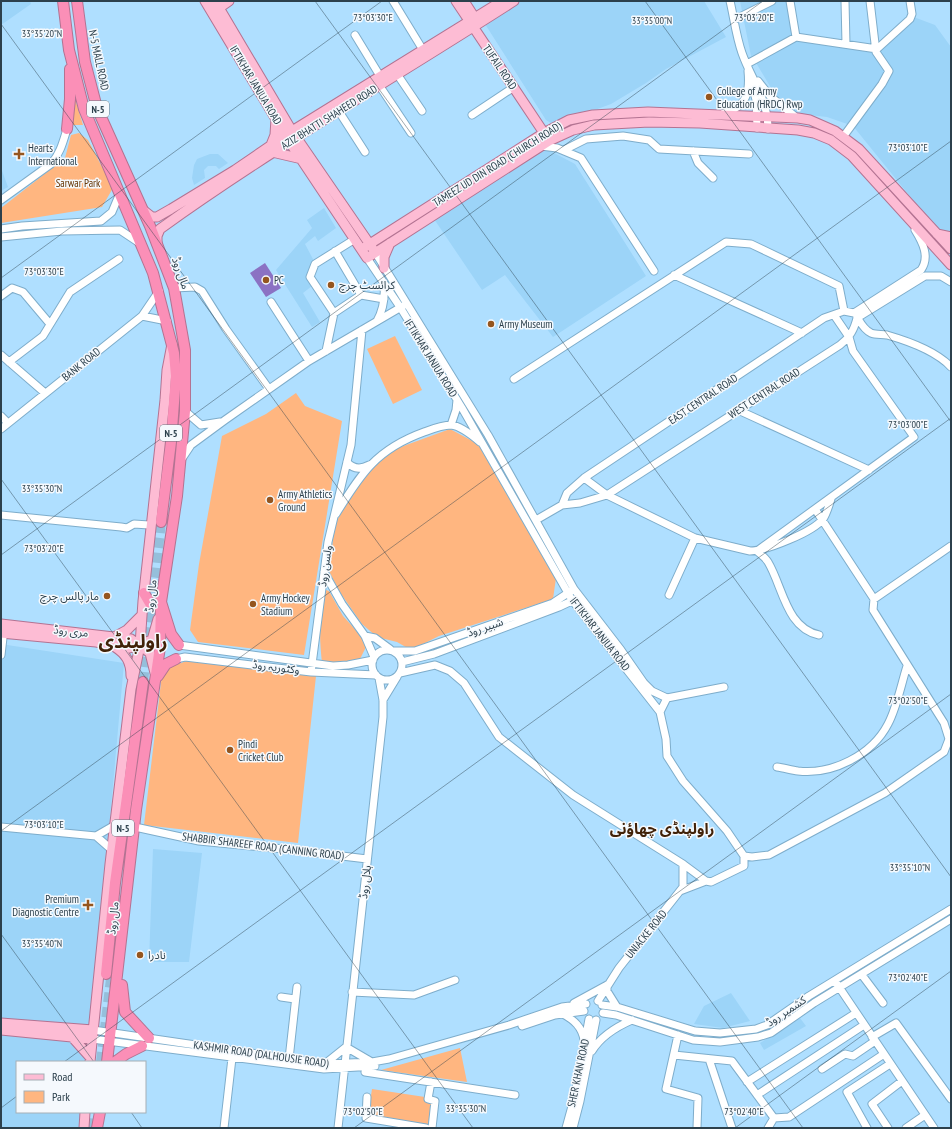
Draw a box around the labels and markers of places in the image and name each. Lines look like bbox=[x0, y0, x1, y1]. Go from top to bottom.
place label: College of Army Education (HRDC) Rwp bbox=[717, 84, 803, 111]
marker: College of Army Education (HRDC) Rwp bbox=[704, 92, 714, 102]
place label: Hearts International bbox=[28, 141, 78, 168]
marker: Hearts International bbox=[13, 148, 25, 160]
place label: PC bbox=[274, 273, 284, 287]
marker: PC bbox=[261, 275, 271, 285]
place label: کرائسٹ چرچ bbox=[339, 278, 395, 293]
marker: کرائسٹ چرچ bbox=[326, 280, 336, 290]
place label: Army Museum bbox=[499, 317, 553, 331]
marker: Army Museum bbox=[486, 319, 496, 329]
place label: Army Athletics Ground bbox=[278, 487, 333, 514]
marker: Army Athletics Ground bbox=[265, 495, 275, 505]
place label: مار پالس چرچ bbox=[40, 589, 99, 604]
marker: مار پالس چرچ bbox=[102, 591, 112, 601]
place label: Army Hockey Stadium bbox=[261, 591, 311, 618]
marker: Army Hockey Stadium bbox=[248, 599, 258, 609]
place label: Pindi Cricket Club bbox=[238, 737, 284, 764]
marker: Pindi Cricket Club bbox=[225, 745, 235, 755]
place label: Premium Diagnostic Centre bbox=[12, 892, 79, 919]
marker: Premium Diagnostic Centre bbox=[82, 899, 94, 911]
place label: نادرا bbox=[148, 948, 166, 962]
marker: نادرا bbox=[135, 950, 145, 960]

